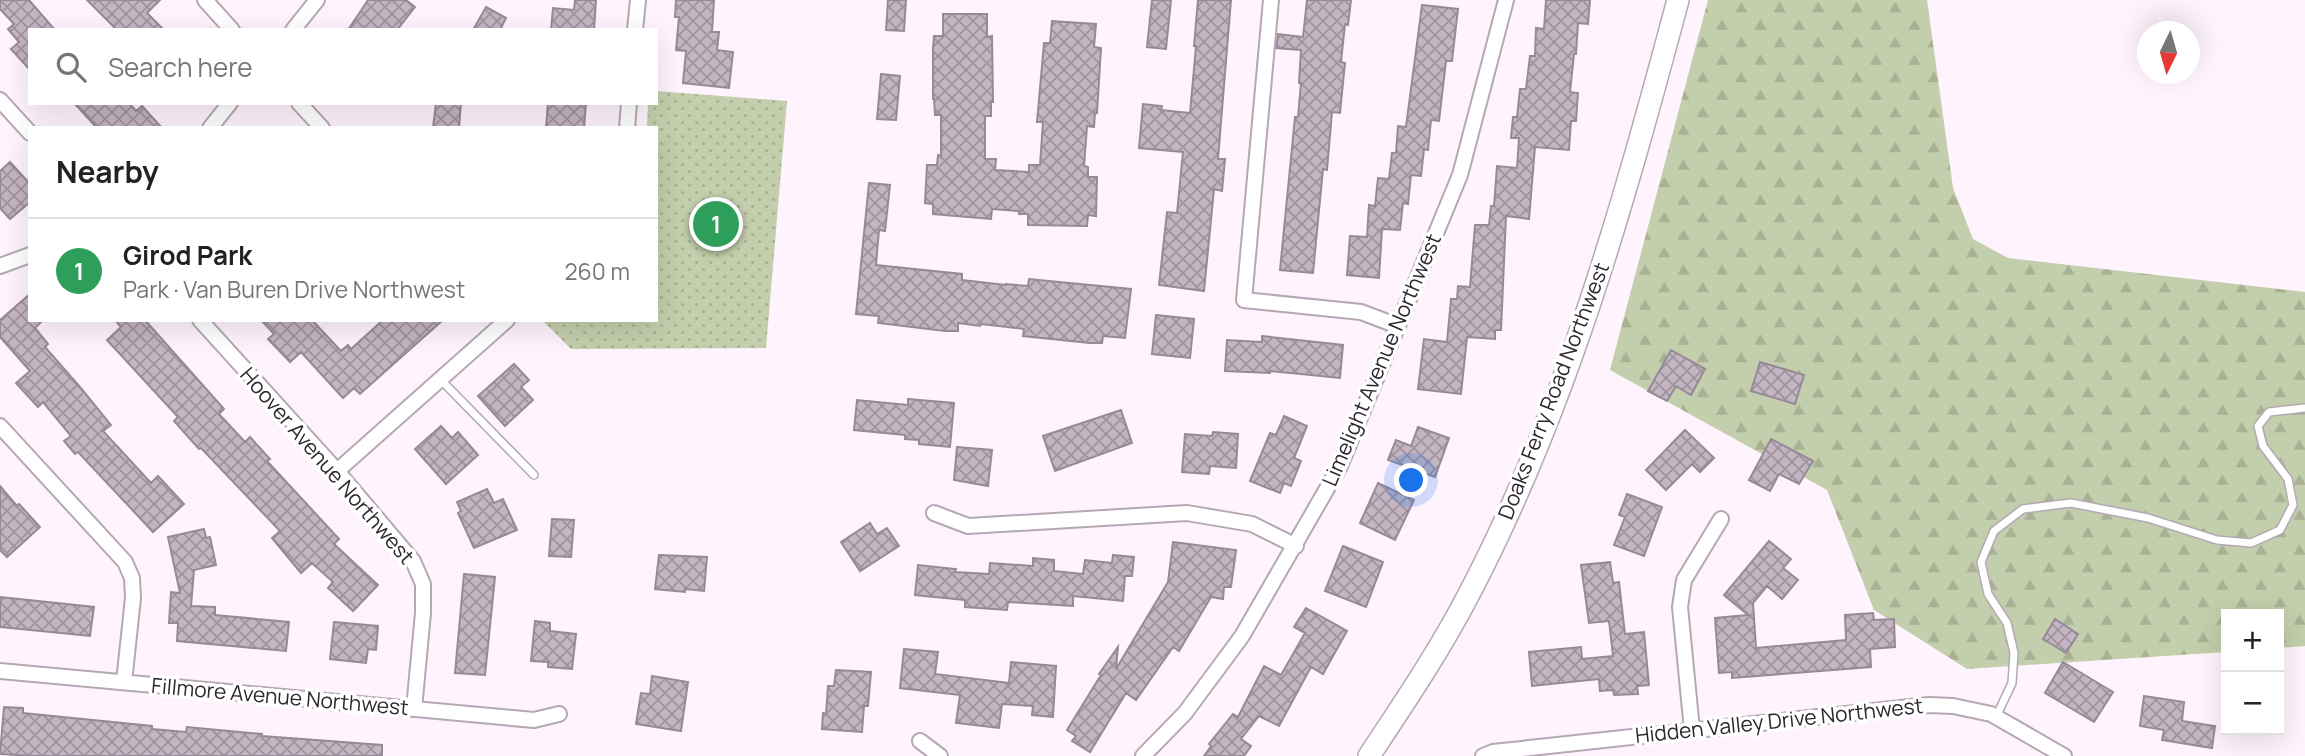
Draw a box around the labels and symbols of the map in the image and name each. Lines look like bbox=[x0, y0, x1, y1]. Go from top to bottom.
north arrow bbox=[2137, 21, 2200, 84]
pin: 1 bbox=[693, 198, 739, 250]
street label: Limelight Avenue Northwest bbox=[1315, 229, 1447, 490]
street label: Doaks Ferry Road Northwest bbox=[1491, 258, 1615, 523]
street label: Hoover Avenue Northwest bbox=[235, 361, 421, 570]
your location bbox=[1394, 463, 1428, 497]
street label: Fillmore Avenue Northwest bbox=[150, 671, 410, 721]
street label: Hidden Valley Drive Northwest bbox=[1634, 691, 1924, 749]

